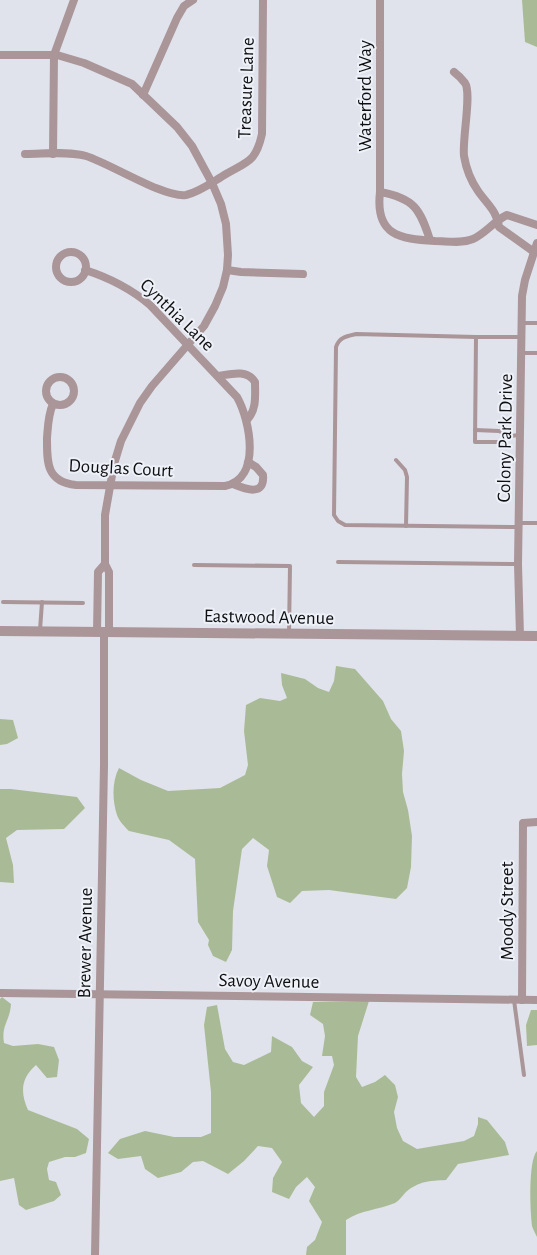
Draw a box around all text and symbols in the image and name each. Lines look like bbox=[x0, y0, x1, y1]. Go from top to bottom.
street label: Treasure Lane bbox=[235, 37, 258, 139]
street label: Waterford Way bbox=[356, 40, 375, 152]
street label: Cynthia Lane bbox=[136, 275, 218, 355]
street label: Colony Park Drive bbox=[495, 373, 516, 503]
street label: Douglas Court bbox=[68, 456, 174, 481]
street label: Eastwood Avenue bbox=[204, 607, 334, 628]
street label: Moody Street bbox=[498, 861, 517, 961]
street label: Brewer Avenue bbox=[75, 887, 96, 999]
street label: Savoy Avenue bbox=[219, 971, 319, 992]

